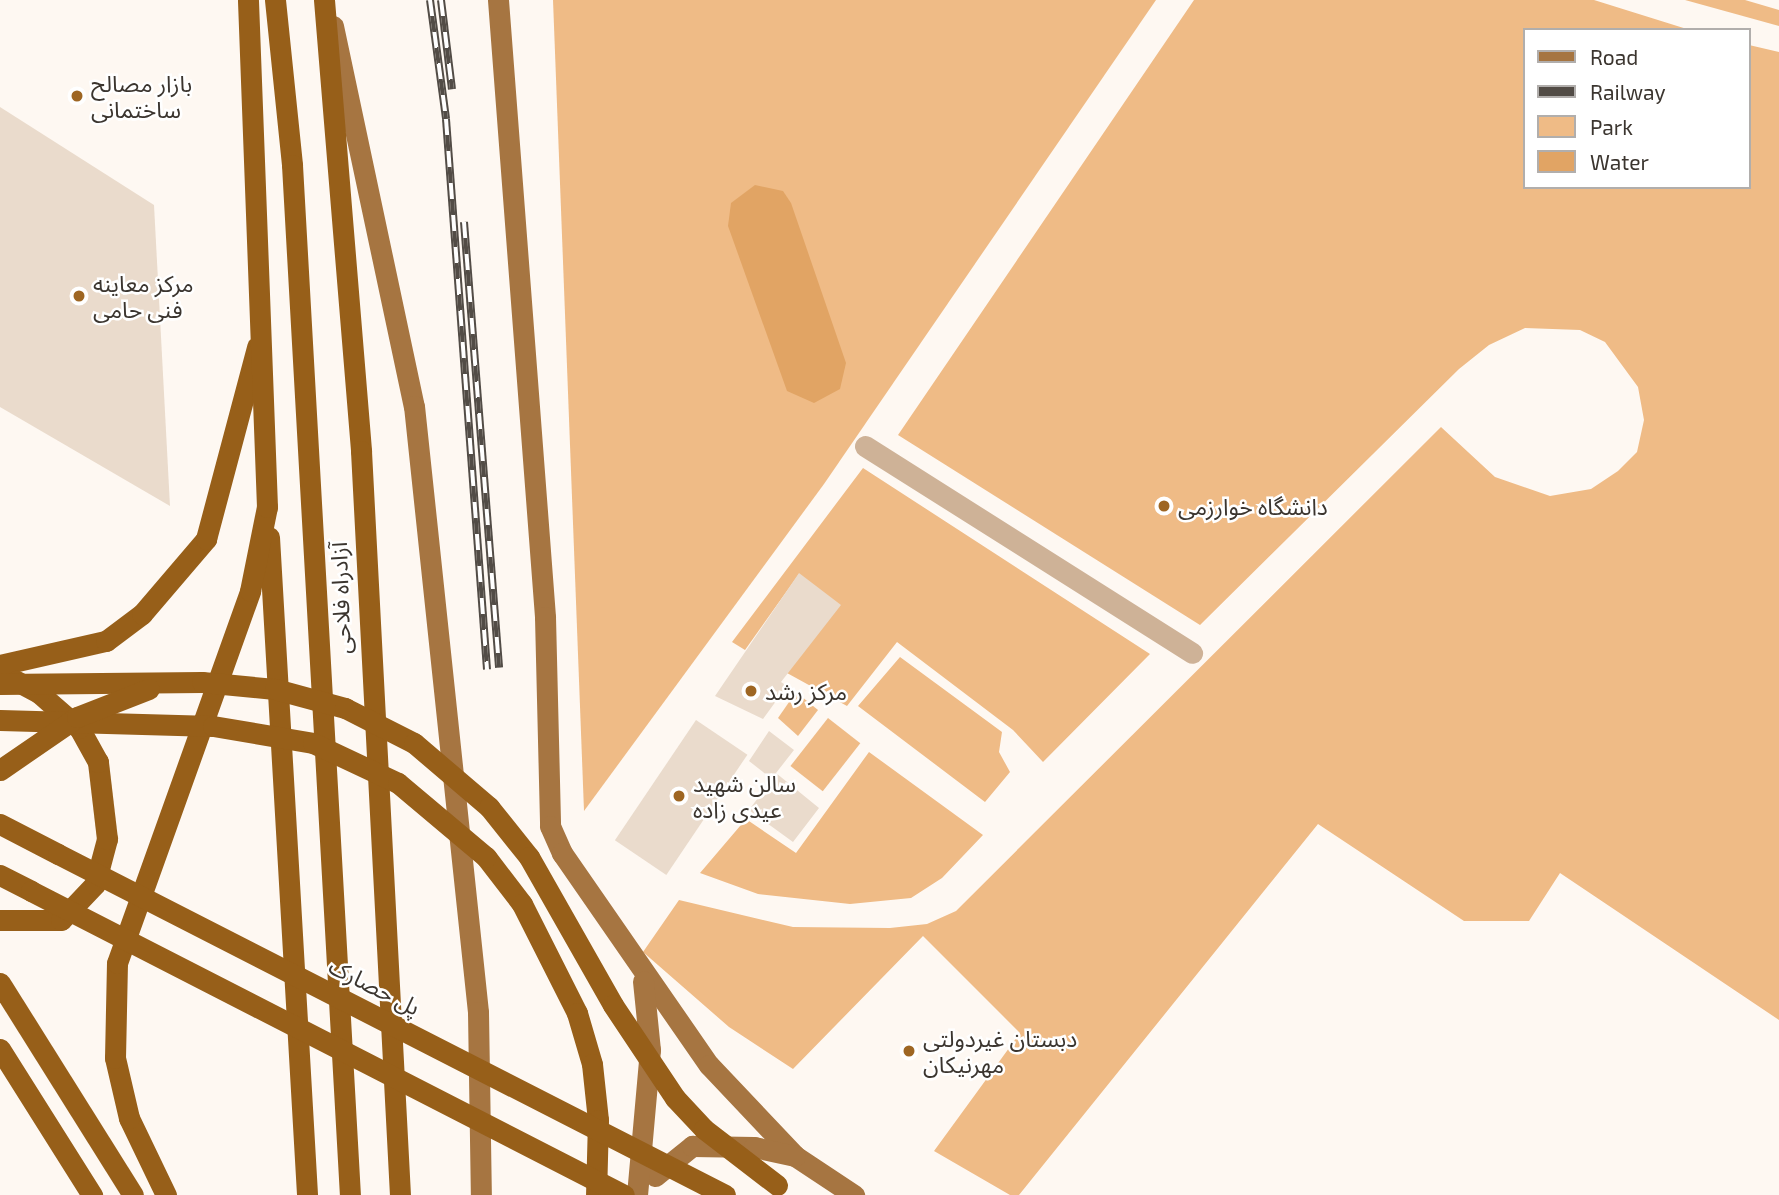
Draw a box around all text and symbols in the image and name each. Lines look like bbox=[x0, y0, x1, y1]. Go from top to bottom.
legend bbox=[1524, 28, 1751, 189]
text: Road bbox=[1590, 44, 1638, 69]
place label: بازار مصالح ساختمانی bbox=[91, 69, 192, 123]
text: Railway bbox=[1590, 79, 1666, 104]
marker: بازار مصالح ساختمانی bbox=[69, 88, 85, 104]
text: Park bbox=[1590, 114, 1633, 139]
text: Water bbox=[1590, 149, 1649, 174]
place label: مرکز معاینه فنی حامی bbox=[93, 269, 194, 323]
marker: مرکز معاینه فنی حامی bbox=[71, 288, 87, 304]
place label: دانشگاه خوارزمی bbox=[1178, 492, 1328, 520]
marker: دانشگاه خوارزمی bbox=[1156, 498, 1172, 514]
street label: آزادراه فلاحی bbox=[324, 542, 356, 654]
place label: مرکز رشد bbox=[765, 677, 847, 705]
marker: مرکز رشد bbox=[743, 683, 759, 699]
place label: سالن شهید عیدی زاده bbox=[693, 769, 796, 823]
marker: سالن شهید عیدی زاده bbox=[671, 788, 687, 804]
street label: پل حصارک bbox=[325, 951, 425, 1021]
place label: دبستان غیردولتی مهرنیکان bbox=[923, 1024, 1077, 1078]
marker: دبستان غیردولتی مهرنیکان bbox=[901, 1043, 917, 1059]

